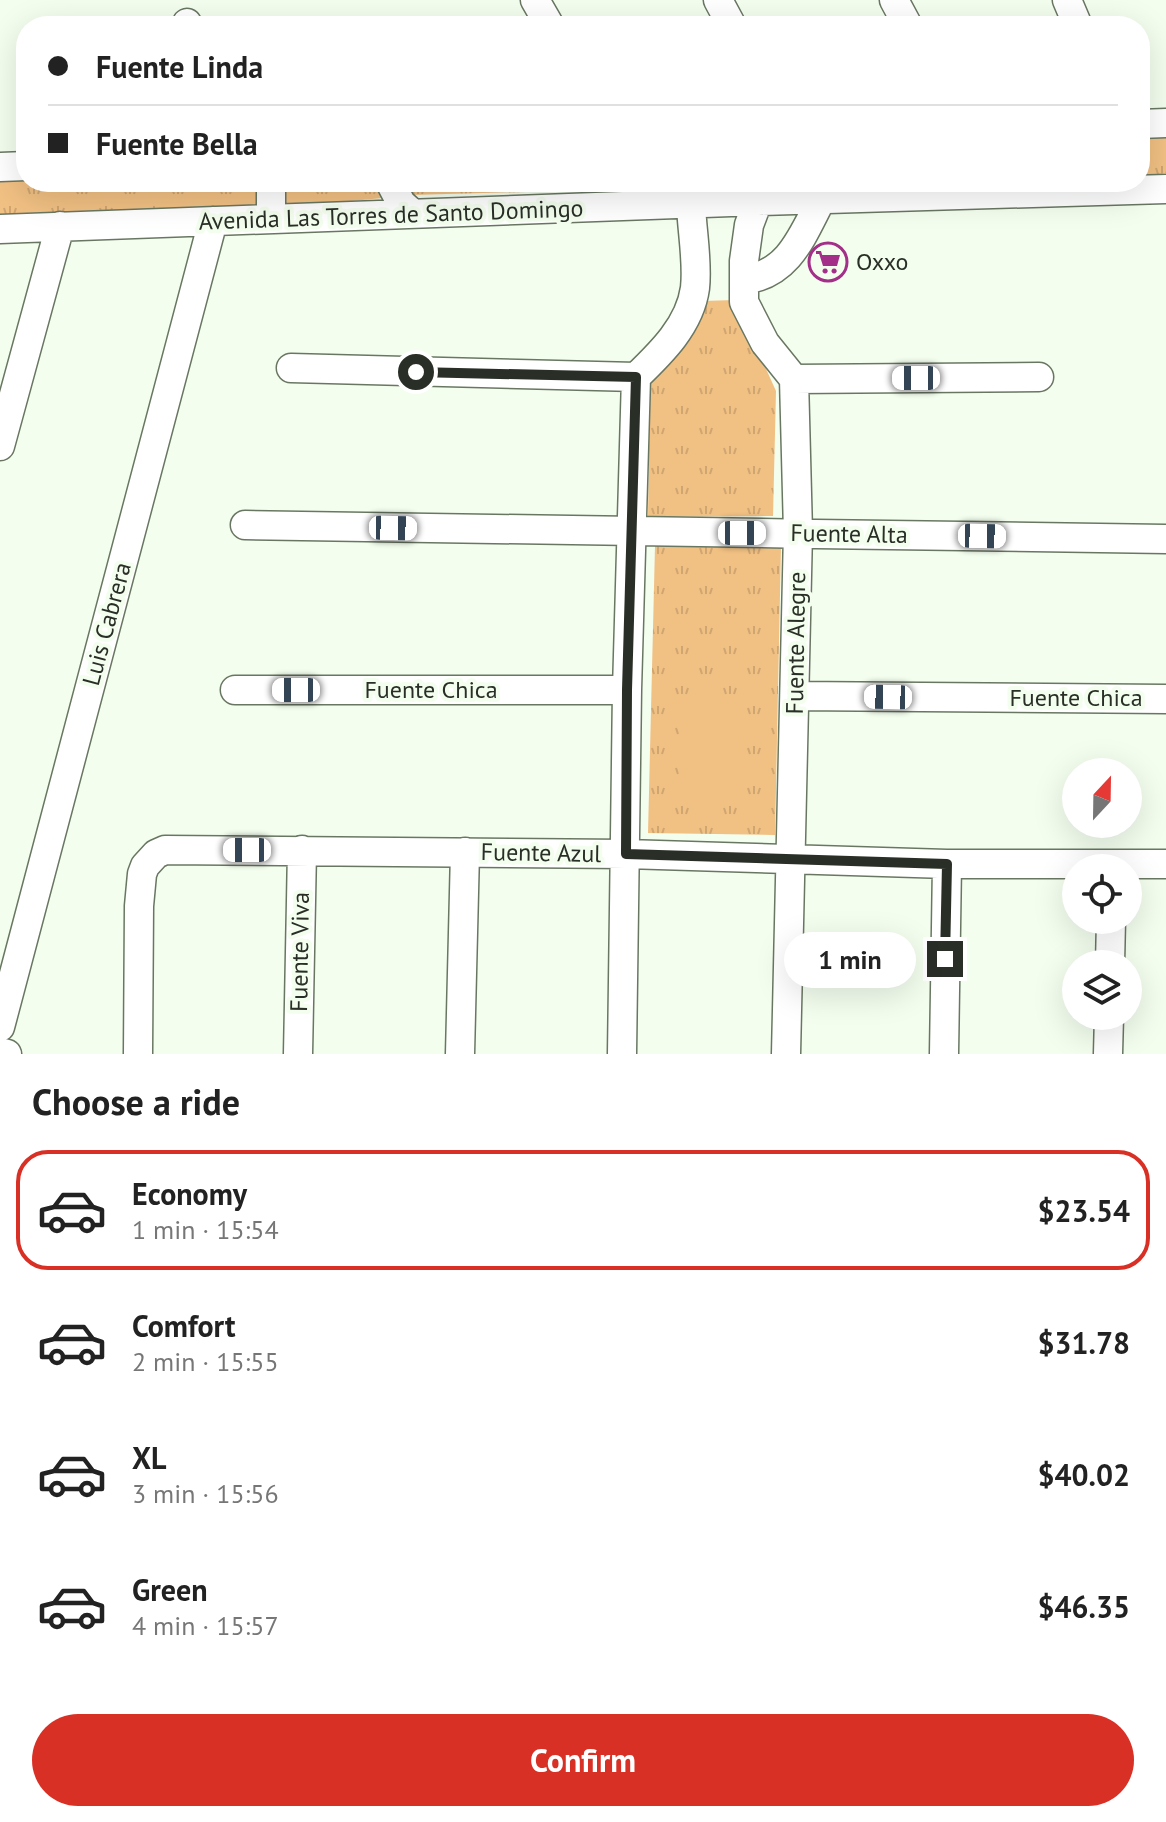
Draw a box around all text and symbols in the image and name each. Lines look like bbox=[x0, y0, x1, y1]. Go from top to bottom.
text: Fuente Linda bbox=[96, 47, 263, 86]
text: Fuente Bella bbox=[96, 124, 258, 163]
street label: Avenida Las Torres de Santo Domingo bbox=[198, 192, 584, 237]
supermarket icon: Oxxo bbox=[807, 241, 849, 283]
place label: Oxxo bbox=[856, 246, 908, 277]
route start bbox=[398, 354, 434, 390]
car bbox=[892, 366, 940, 390]
car bbox=[369, 516, 417, 540]
street label: Fuente Alta bbox=[790, 517, 908, 550]
car bbox=[718, 521, 766, 545]
car bbox=[958, 524, 1006, 548]
street label: Luis Cabrera bbox=[75, 559, 138, 689]
street label: Fuente Alegre bbox=[779, 571, 812, 715]
street label: Fuente Chica bbox=[364, 674, 498, 705]
car bbox=[272, 678, 320, 702]
street label: Fuente Chica bbox=[1009, 682, 1143, 713]
car bbox=[864, 685, 912, 709]
north arrow bbox=[1062, 758, 1142, 838]
map controls bbox=[1062, 758, 1142, 1030]
street label: Fuente Azul bbox=[480, 836, 602, 869]
car bbox=[223, 838, 271, 862]
button: locate bbox=[1062, 854, 1142, 934]
street label: Fuente Viva bbox=[283, 892, 316, 1012]
callout: 1 min bbox=[785, 931, 917, 987]
route end bbox=[927, 941, 963, 977]
text: 1 min bbox=[818, 943, 882, 976]
button: layers bbox=[1062, 950, 1142, 1030]
text: Choose a ride bbox=[32, 1078, 240, 1125]
icon: car bbox=[36, 1174, 108, 1246]
text: Economy bbox=[132, 1174, 247, 1213]
text: $23.54 bbox=[1038, 1191, 1130, 1230]
text: 1 min · 15:54 bbox=[132, 1213, 279, 1246]
icon: car bbox=[36, 1306, 108, 1378]
text: Comfort bbox=[132, 1306, 235, 1345]
text: $31.78 bbox=[1038, 1323, 1130, 1362]
text: 2 min · 15:55 bbox=[132, 1345, 279, 1378]
icon: car bbox=[36, 1438, 108, 1510]
text: XL bbox=[132, 1438, 166, 1477]
text: $40.02 bbox=[1038, 1455, 1130, 1494]
text: 3 min · 15:56 bbox=[132, 1477, 279, 1510]
icon: car bbox=[36, 1570, 108, 1642]
text: Green bbox=[132, 1570, 207, 1609]
text: $46.35 bbox=[1038, 1587, 1130, 1626]
text: 4 min · 15:57 bbox=[132, 1609, 279, 1642]
button: Confirm bbox=[32, 1714, 1134, 1806]

